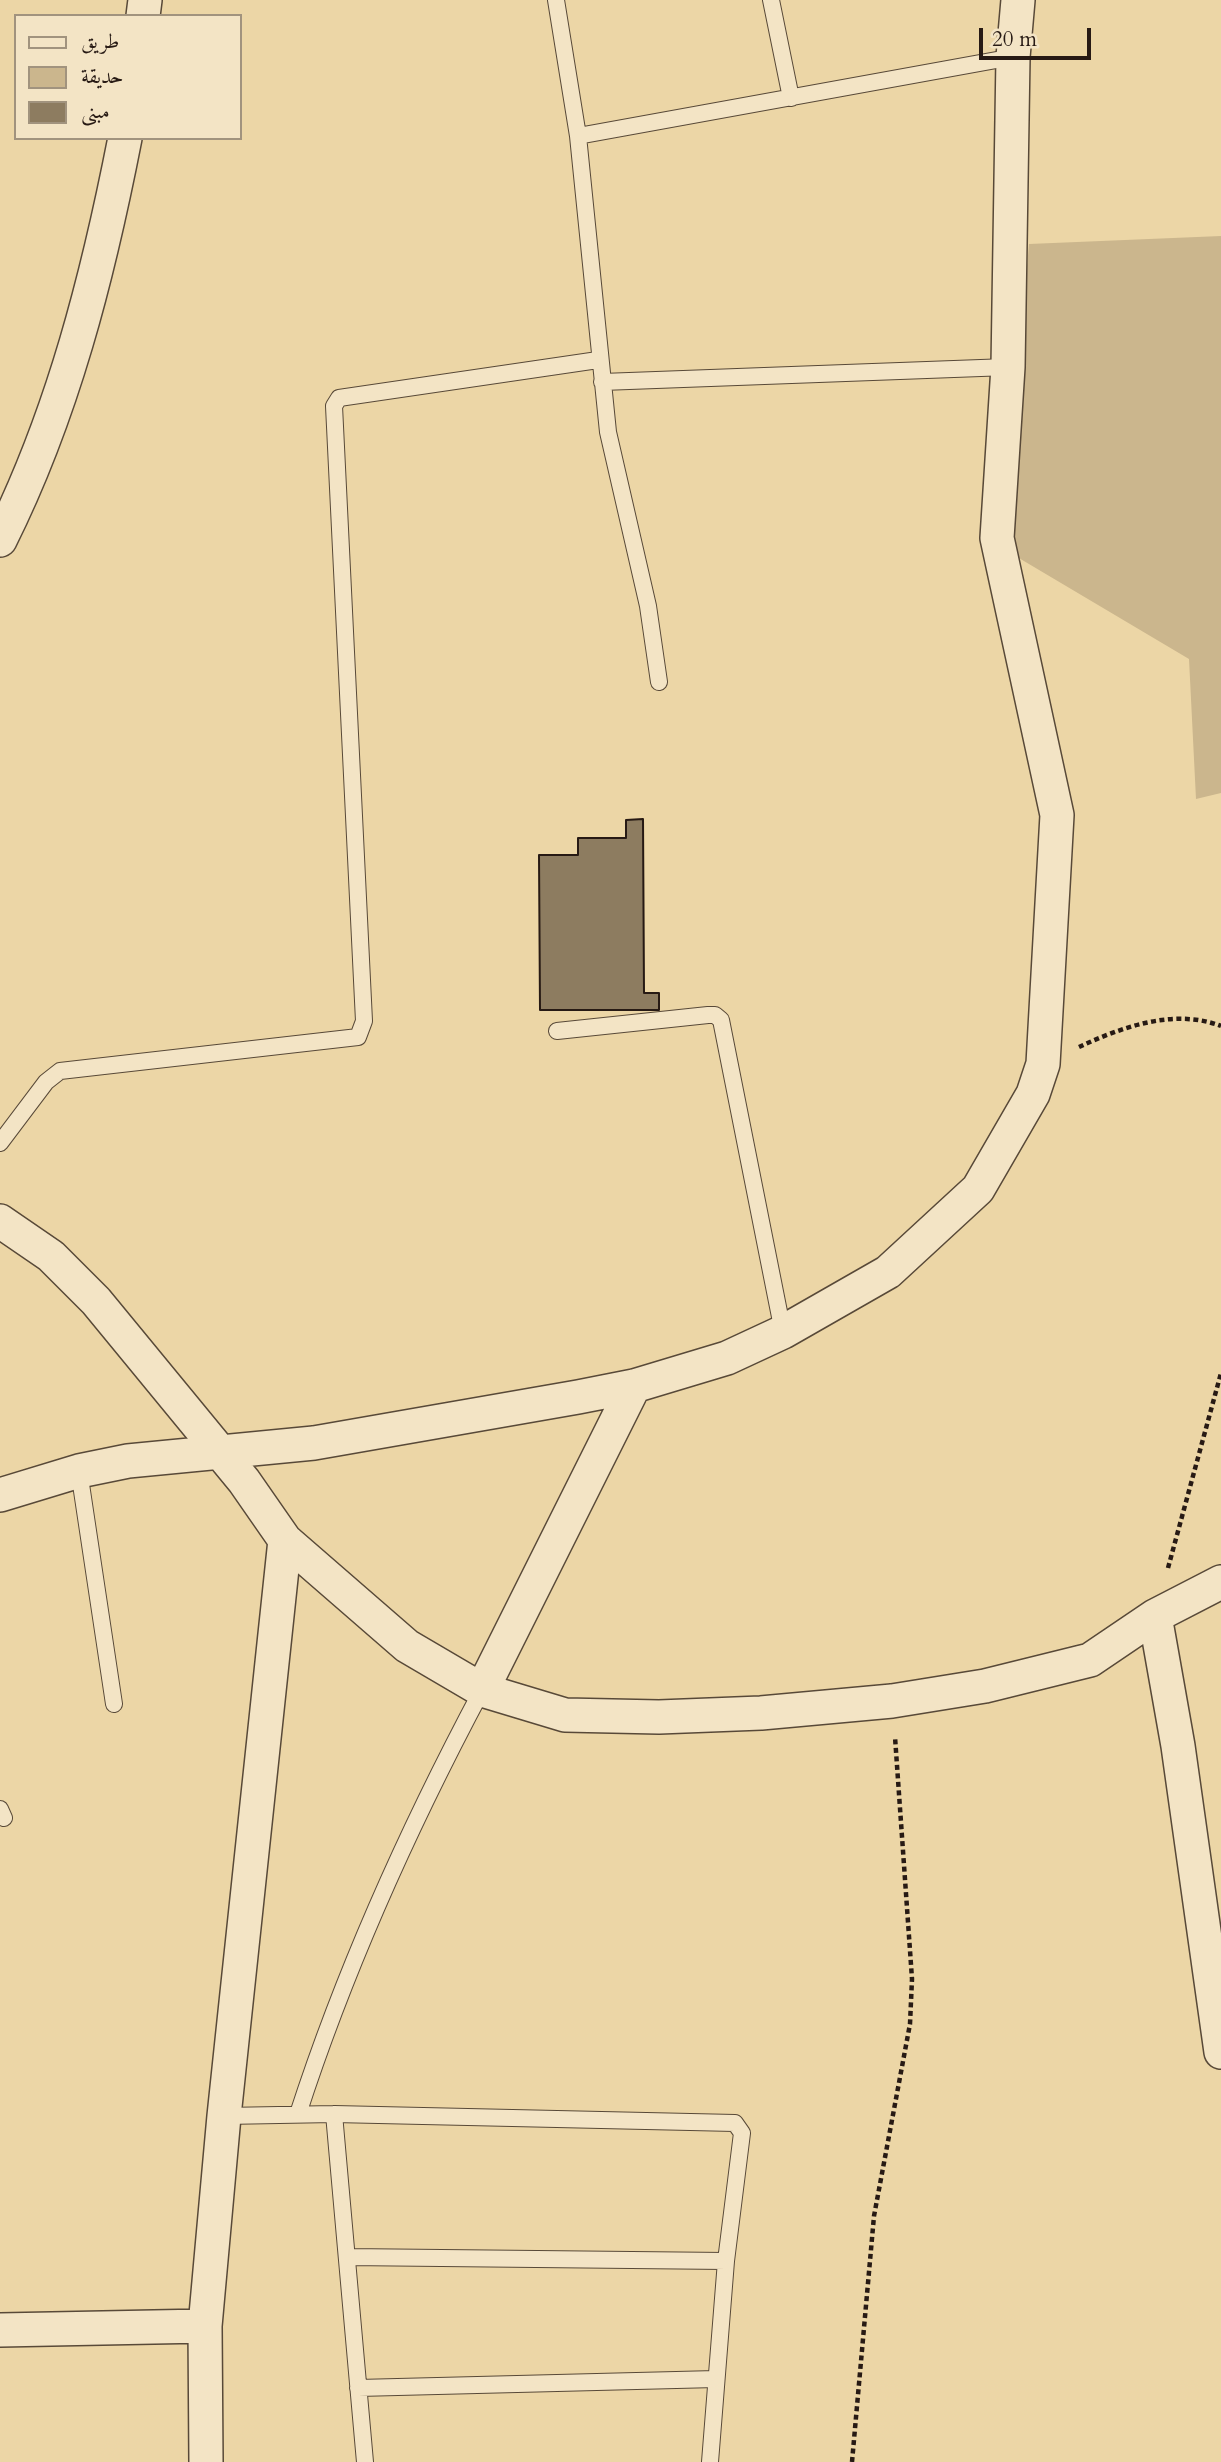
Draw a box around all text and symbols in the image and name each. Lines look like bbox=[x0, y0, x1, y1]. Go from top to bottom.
legend bbox=[14, 14, 242, 140]
scale bar bbox=[983, 14, 1095, 58]
text: 20 m bbox=[992, 25, 1037, 54]
text: طريق bbox=[81, 27, 119, 56]
text: حديقة bbox=[81, 62, 124, 91]
text: مبنى bbox=[81, 97, 110, 126]

